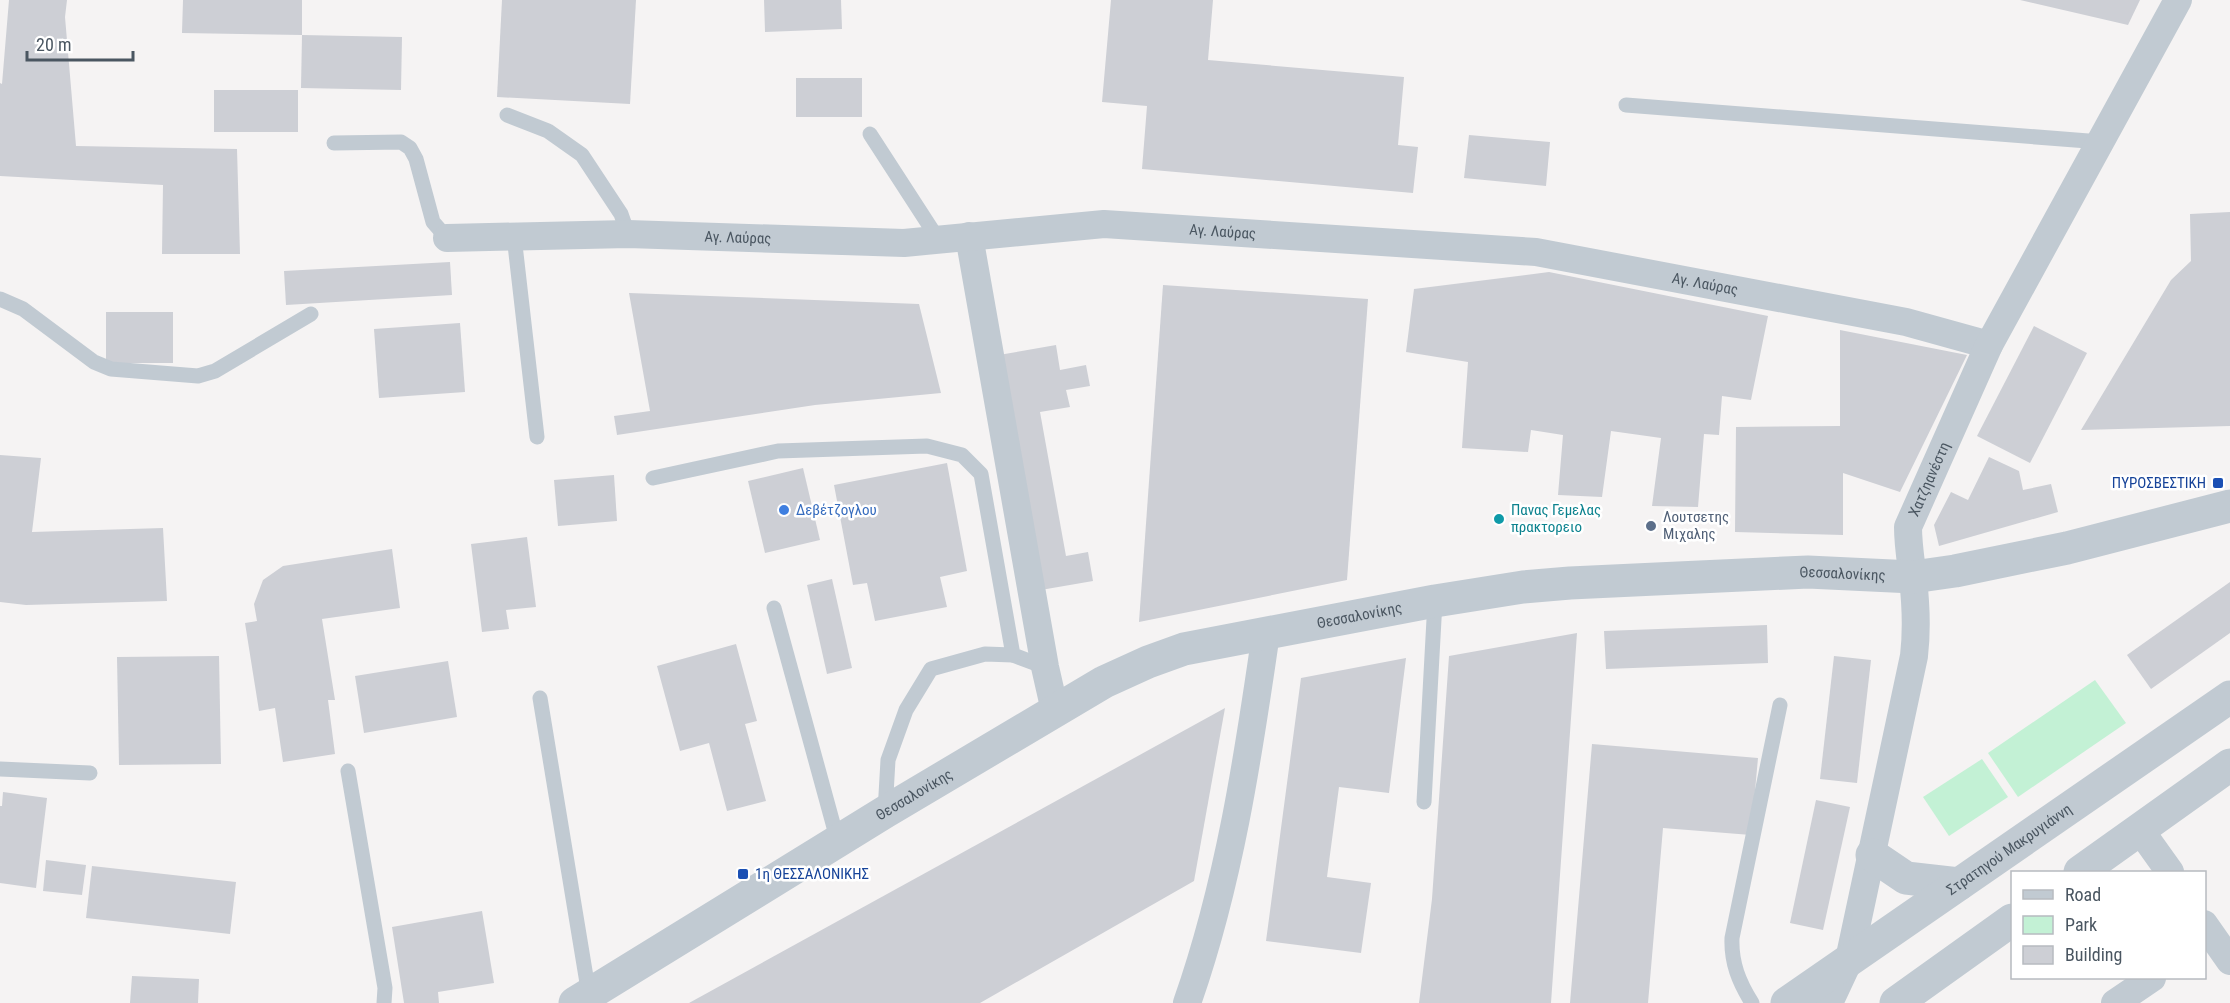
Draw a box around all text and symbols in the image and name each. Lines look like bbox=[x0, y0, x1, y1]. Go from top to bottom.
scale bar bbox=[27, 24, 134, 62]
text: 20 m bbox=[36, 34, 71, 55]
street label: Αγ. Λαύρας bbox=[1189, 221, 1257, 243]
street label: Αγ. Λαύρας bbox=[704, 227, 772, 248]
street label: Αγ. Λαύρας bbox=[1670, 269, 1740, 299]
street label: Χατζηανέστη bbox=[1905, 439, 1954, 519]
place label: ΠΥΡΟΣΒΕΣΤΙΚΗ bbox=[2112, 474, 2206, 492]
marker: ΠΥΡΟΣΒΕΣΤΙΚΗ bbox=[2211, 476, 2225, 490]
place label: Δεβέτζογλου bbox=[796, 501, 877, 519]
place label: Πανας Γεμελας πρακτορειο bbox=[1511, 501, 1601, 536]
marker: Δεβέτζογλου bbox=[777, 503, 791, 517]
place label: Λουτσετης Μιχαλης bbox=[1663, 508, 1729, 543]
marker: Πανας Γεμελας πρακτορειο bbox=[1492, 512, 1506, 526]
marker: Λουτσετης Μιχαλης bbox=[1644, 519, 1658, 533]
street label: Θεσσαλονίκης bbox=[1799, 563, 1886, 585]
street label: Θεσσαλονίκης bbox=[1315, 599, 1403, 632]
street label: Θεσσαλονίκης bbox=[872, 765, 956, 824]
street label: Στρατηγού Μακρυγιάννη bbox=[1943, 800, 2075, 899]
place label: 1η ΘΕΣΣΑΛΟΝΙΚΗΣ bbox=[755, 865, 869, 883]
marker: 1η ΘΕΣΣΑΛΟΝΙΚΗΣ bbox=[736, 867, 750, 881]
legend bbox=[2011, 871, 2206, 979]
text: Road bbox=[2065, 884, 2101, 905]
text: Park bbox=[2065, 914, 2097, 935]
text: Building bbox=[2065, 944, 2122, 965]

